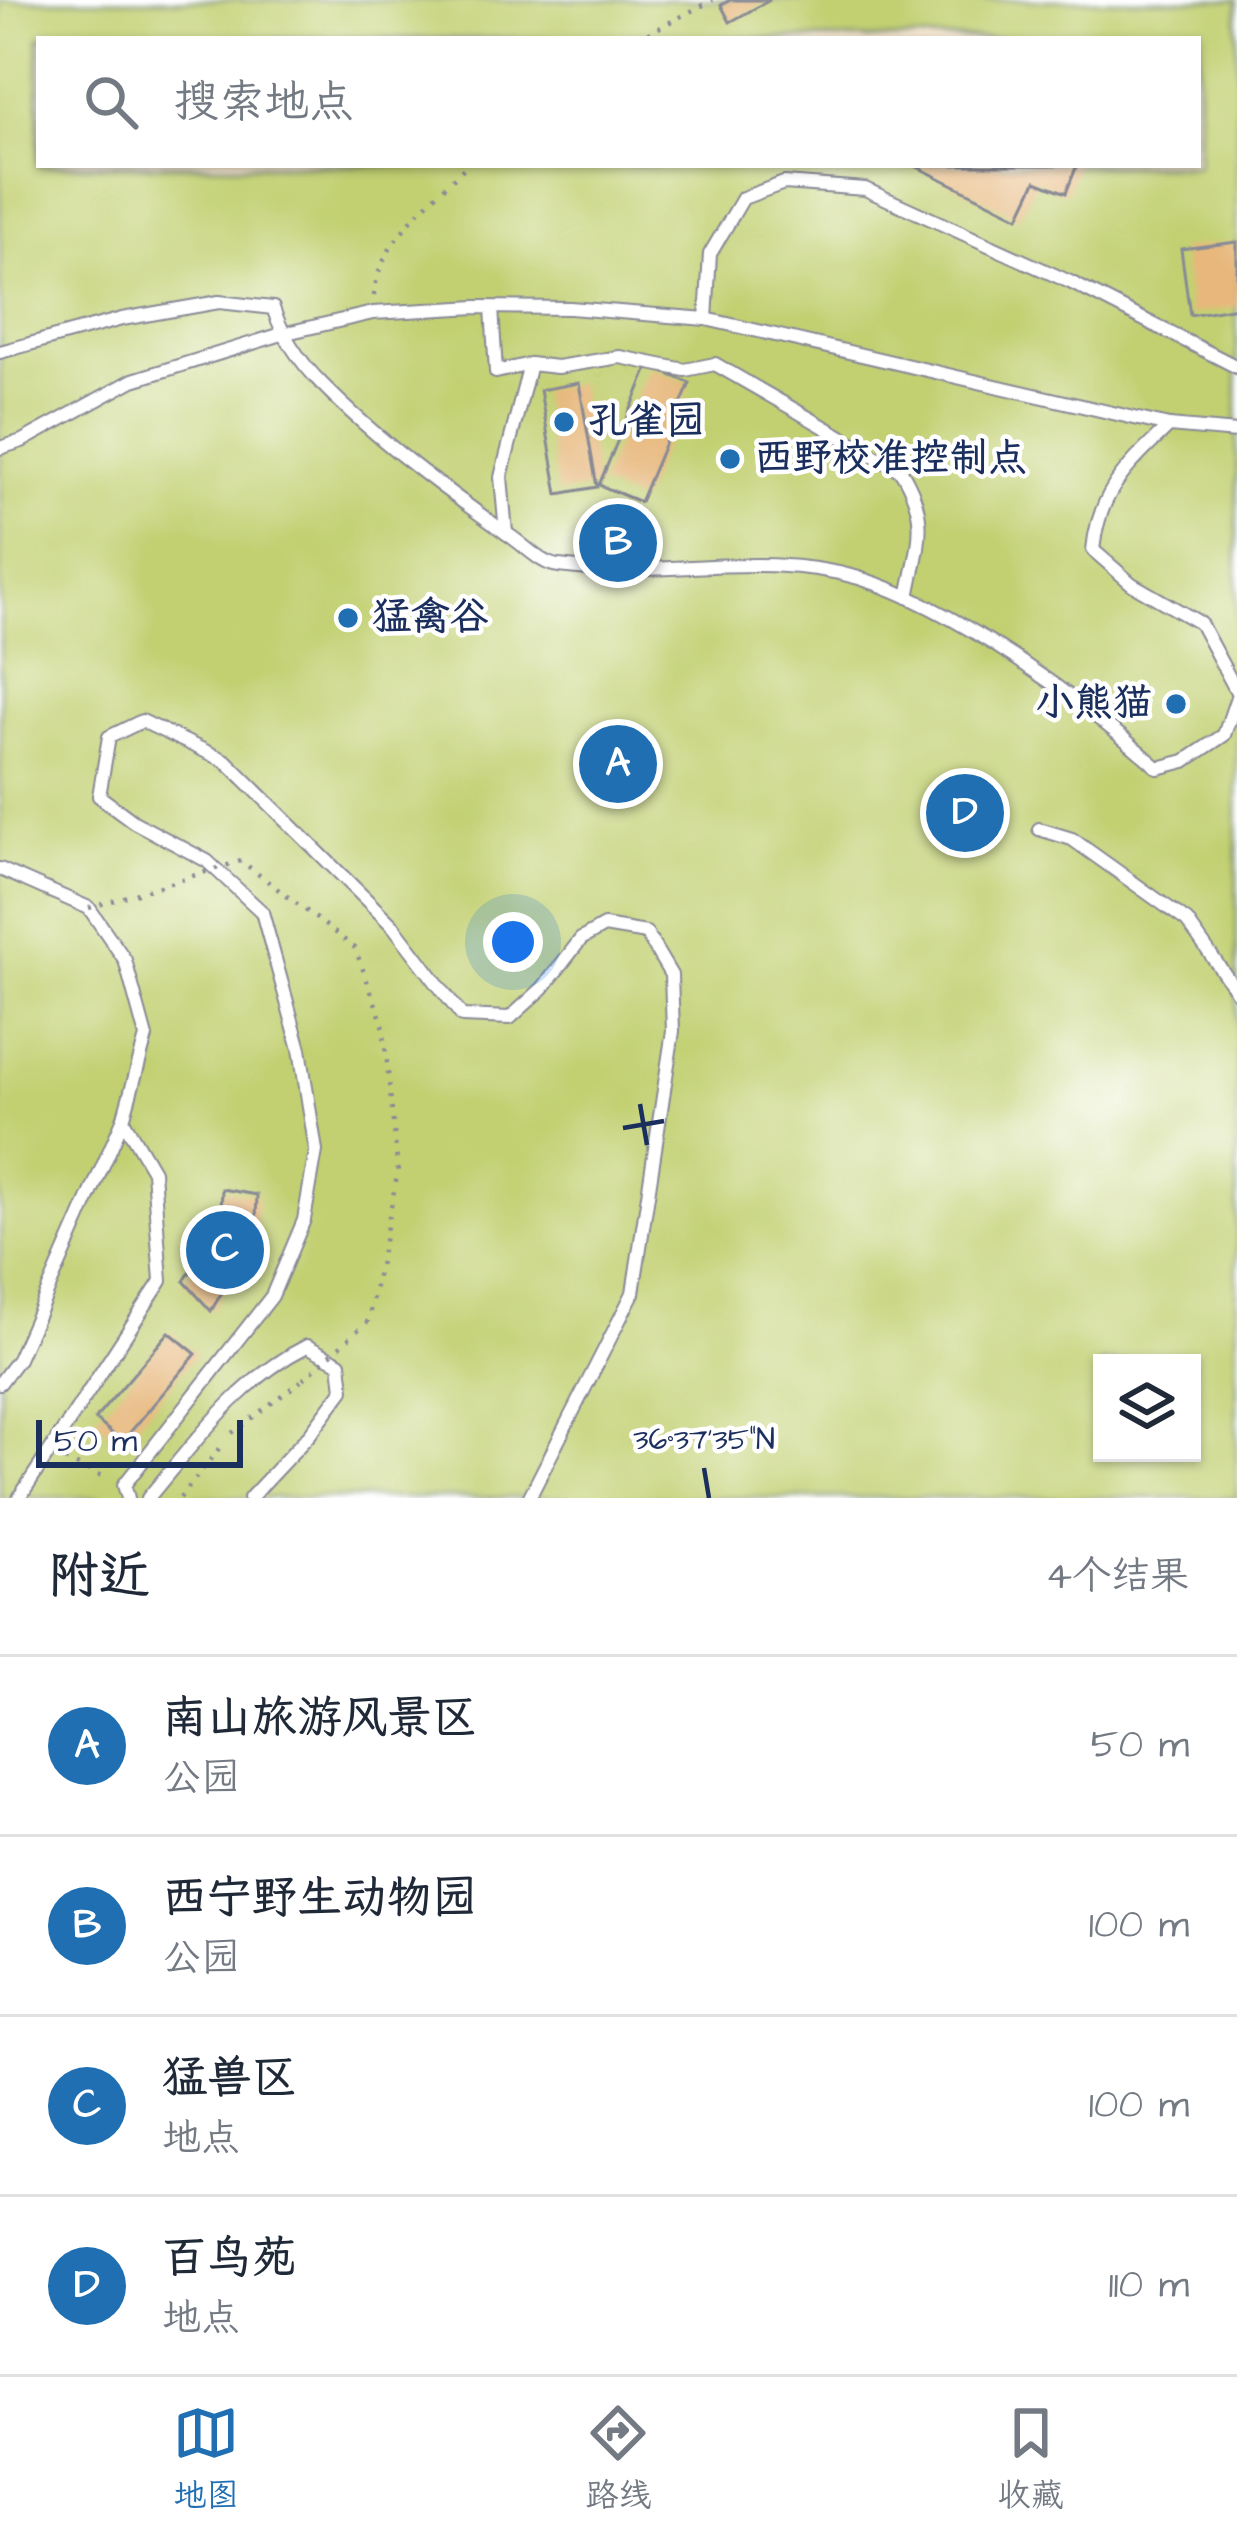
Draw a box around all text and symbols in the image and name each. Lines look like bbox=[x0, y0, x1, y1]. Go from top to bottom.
search box bbox=[36, 36, 1201, 168]
icon: search bbox=[78, 69, 144, 135]
text: 搜索地点 bbox=[174, 72, 354, 134]
place label: 孔雀园 bbox=[588, 395, 705, 449]
marker: 孔雀园 bbox=[551, 409, 577, 435]
place label: 西野校准控制点 bbox=[754, 432, 1027, 486]
marker: 西野校准控制点 bbox=[717, 446, 743, 472]
pin: B bbox=[579, 498, 657, 588]
place label: 猛禽谷 bbox=[372, 591, 489, 645]
marker: 猛禽谷 bbox=[335, 605, 361, 631]
place label: 小熊猫 bbox=[1035, 677, 1152, 731]
marker: 小熊猫 bbox=[1163, 691, 1189, 717]
pin: A bbox=[579, 719, 657, 809]
pin: D bbox=[926, 768, 1004, 858]
your location bbox=[483, 912, 543, 972]
pin: C bbox=[186, 1205, 264, 1295]
map controls bbox=[1093, 1354, 1201, 1462]
button: layers bbox=[1093, 1354, 1201, 1462]
scale bar bbox=[36, 1414, 243, 1467]
text: 50 m bbox=[54, 1418, 137, 1464]
text: 36°37'35"N bbox=[633, 1419, 775, 1461]
text: 附近 bbox=[48, 1542, 150, 1613]
text: 4个结果 bbox=[1045, 1550, 1189, 1604]
text: 南山旅游风景区 bbox=[162, 1688, 477, 1750]
text: A bbox=[75, 1719, 99, 1773]
text: 50 m bbox=[1091, 1719, 1189, 1773]
text: 公园 bbox=[162, 1752, 240, 1806]
text: 西宁野生动物园 bbox=[162, 1868, 477, 1930]
text: B bbox=[73, 1899, 101, 1953]
text: 100 m bbox=[1089, 1899, 1189, 1953]
text: 公园 bbox=[162, 1932, 240, 1986]
text: 猛兽区 bbox=[162, 2048, 297, 2110]
text: C bbox=[73, 2079, 101, 2133]
text: 100 m bbox=[1089, 2079, 1189, 2133]
text: 地点 bbox=[162, 2112, 240, 2166]
text: 百鸟苑 bbox=[162, 2228, 297, 2290]
text: D bbox=[74, 2259, 100, 2313]
text: 110 m bbox=[1108, 2259, 1189, 2313]
text: 地点 bbox=[162, 2292, 240, 2346]
tab: 地图 bbox=[173, 2400, 239, 2519]
tab: 路线 bbox=[585, 2400, 651, 2519]
tab: 收藏 bbox=[998, 2400, 1064, 2519]

